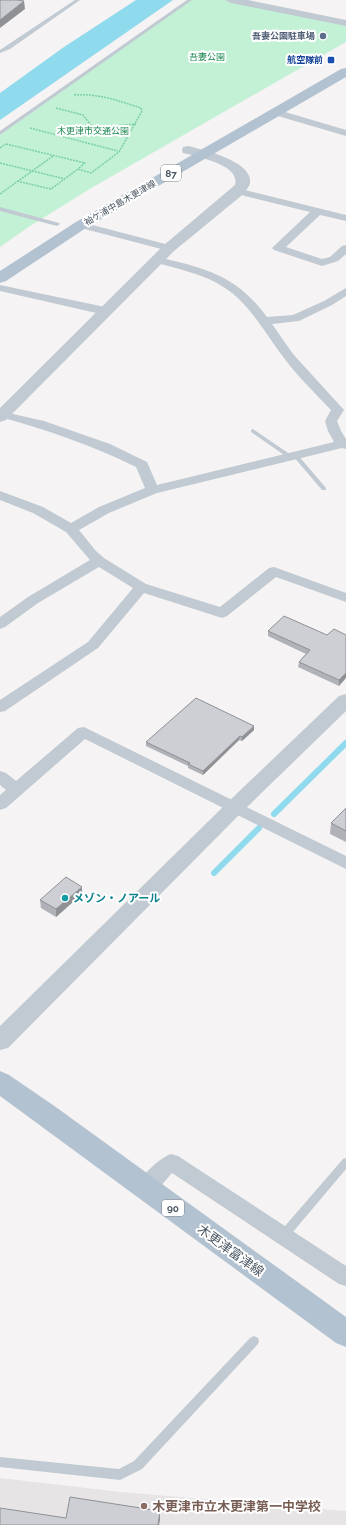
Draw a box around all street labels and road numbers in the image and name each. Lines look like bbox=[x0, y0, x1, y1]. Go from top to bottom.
road number: 87 bbox=[161, 165, 181, 181]
street label: 袖ケ浦中島木更津線 bbox=[82, 177, 158, 228]
road number: 90 bbox=[162, 1200, 184, 1216]
street label: 木更津富津線 bbox=[195, 1221, 267, 1279]

